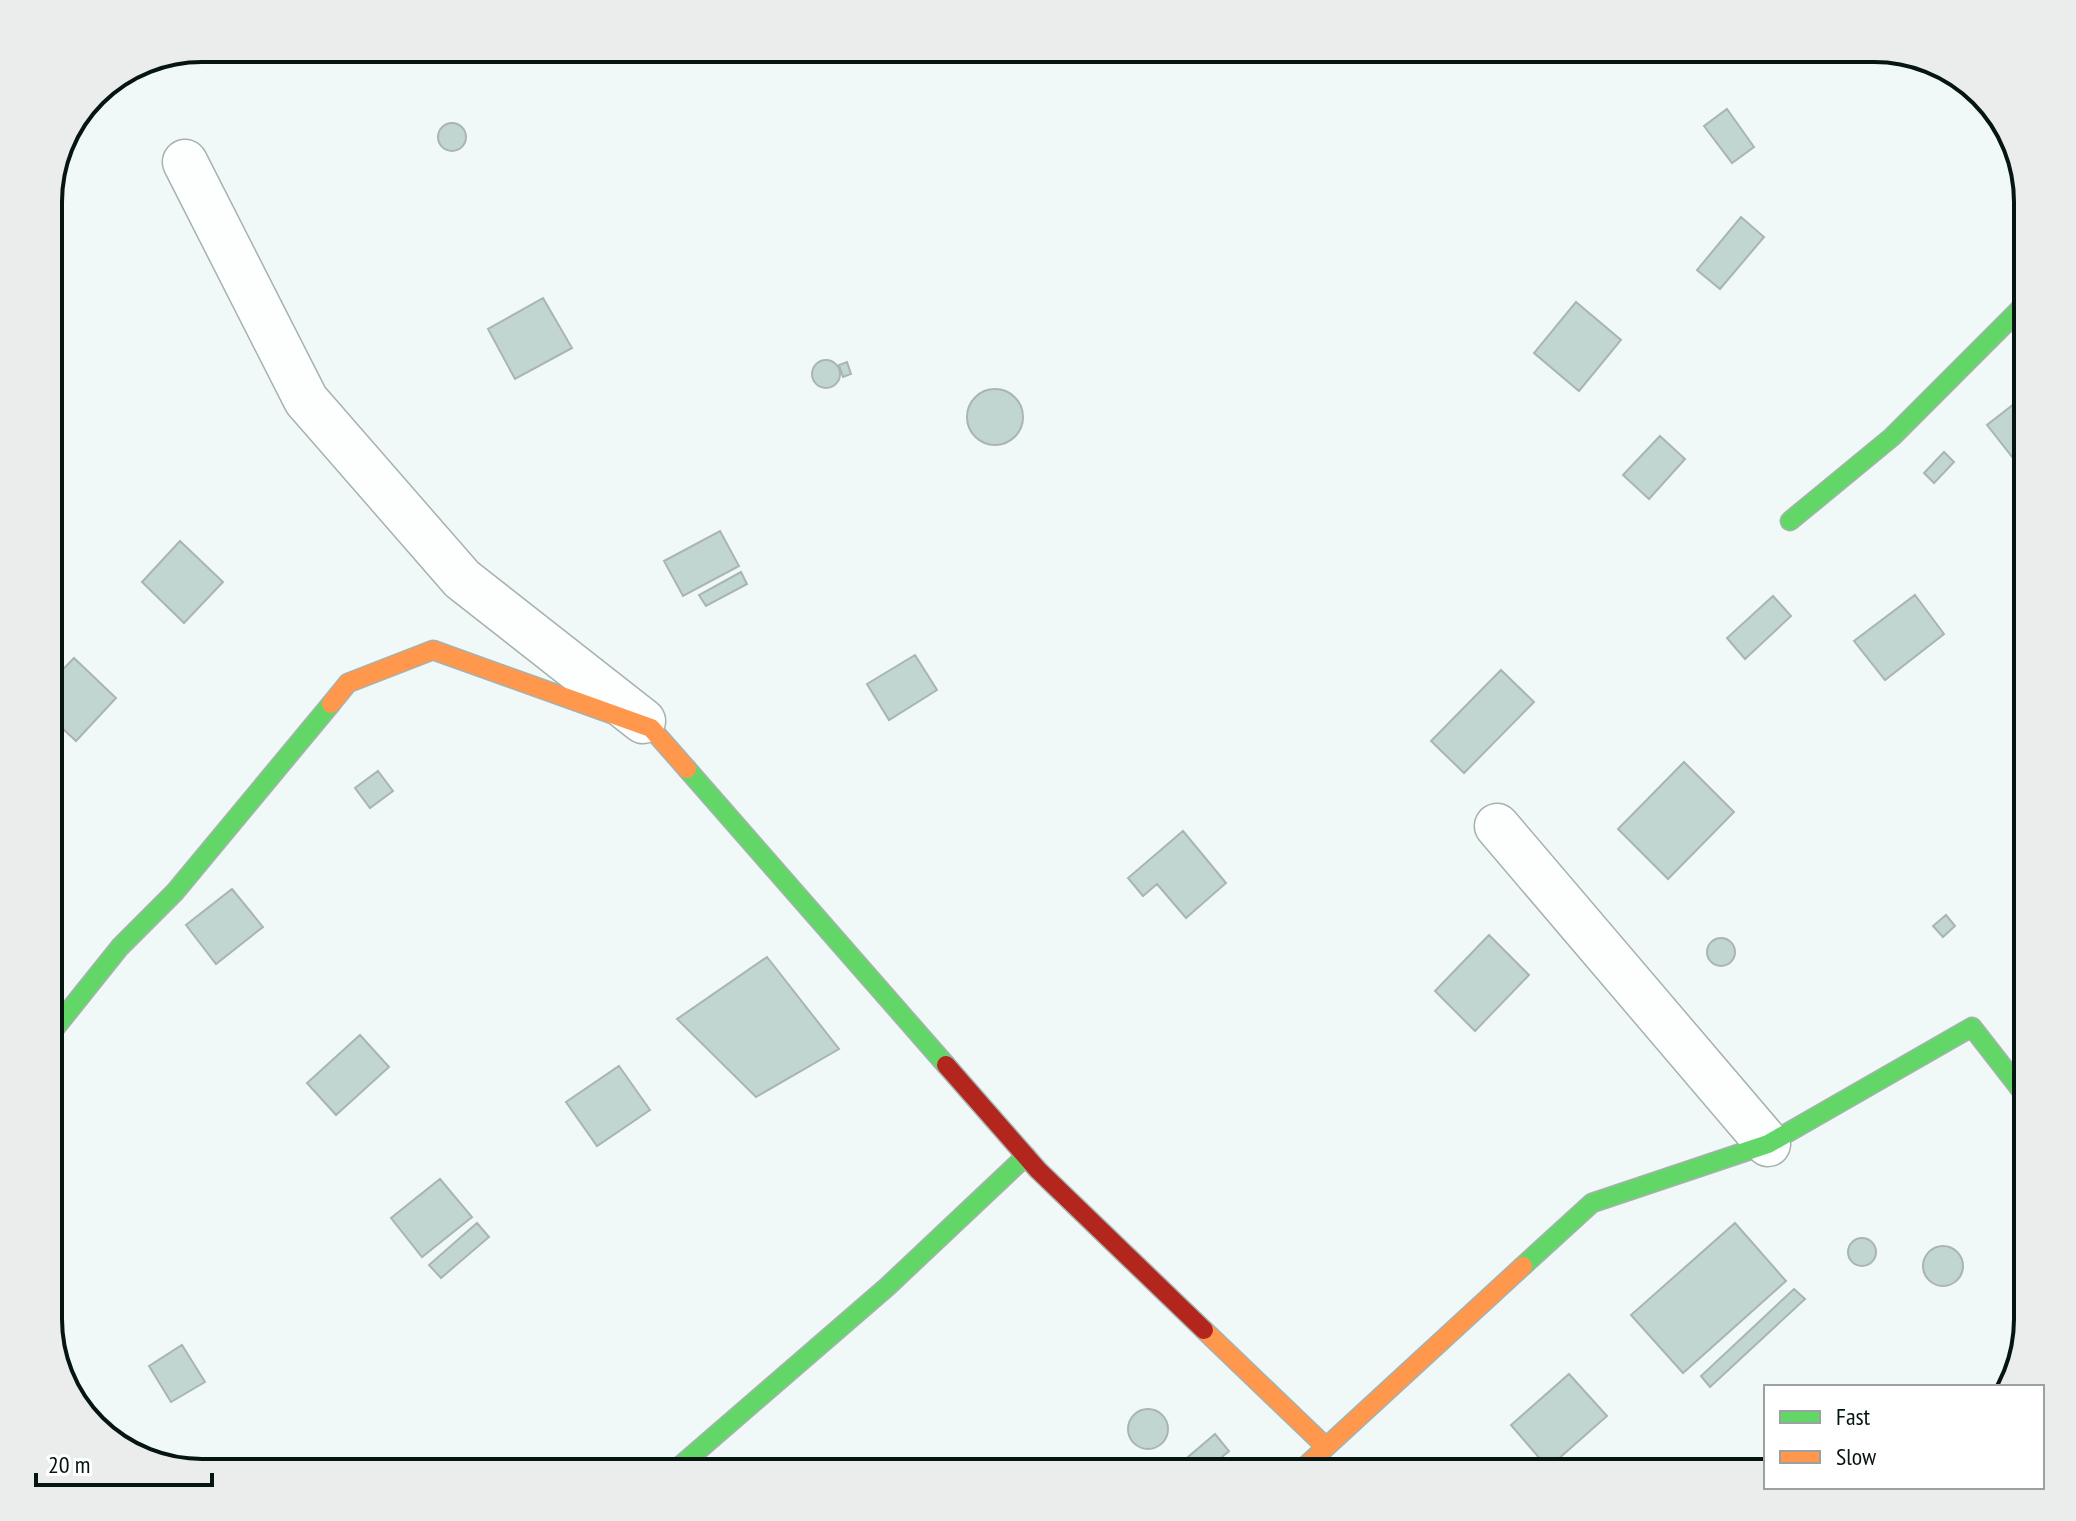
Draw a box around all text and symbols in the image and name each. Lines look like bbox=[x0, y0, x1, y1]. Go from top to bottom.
legend bbox=[1764, 1385, 2044, 1489]
text: Fast bbox=[1836, 1401, 1871, 1432]
scale bar bbox=[36, 1437, 212, 1487]
text: Slow bbox=[1836, 1441, 1877, 1472]
text: 20 m bbox=[48, 1449, 90, 1480]

